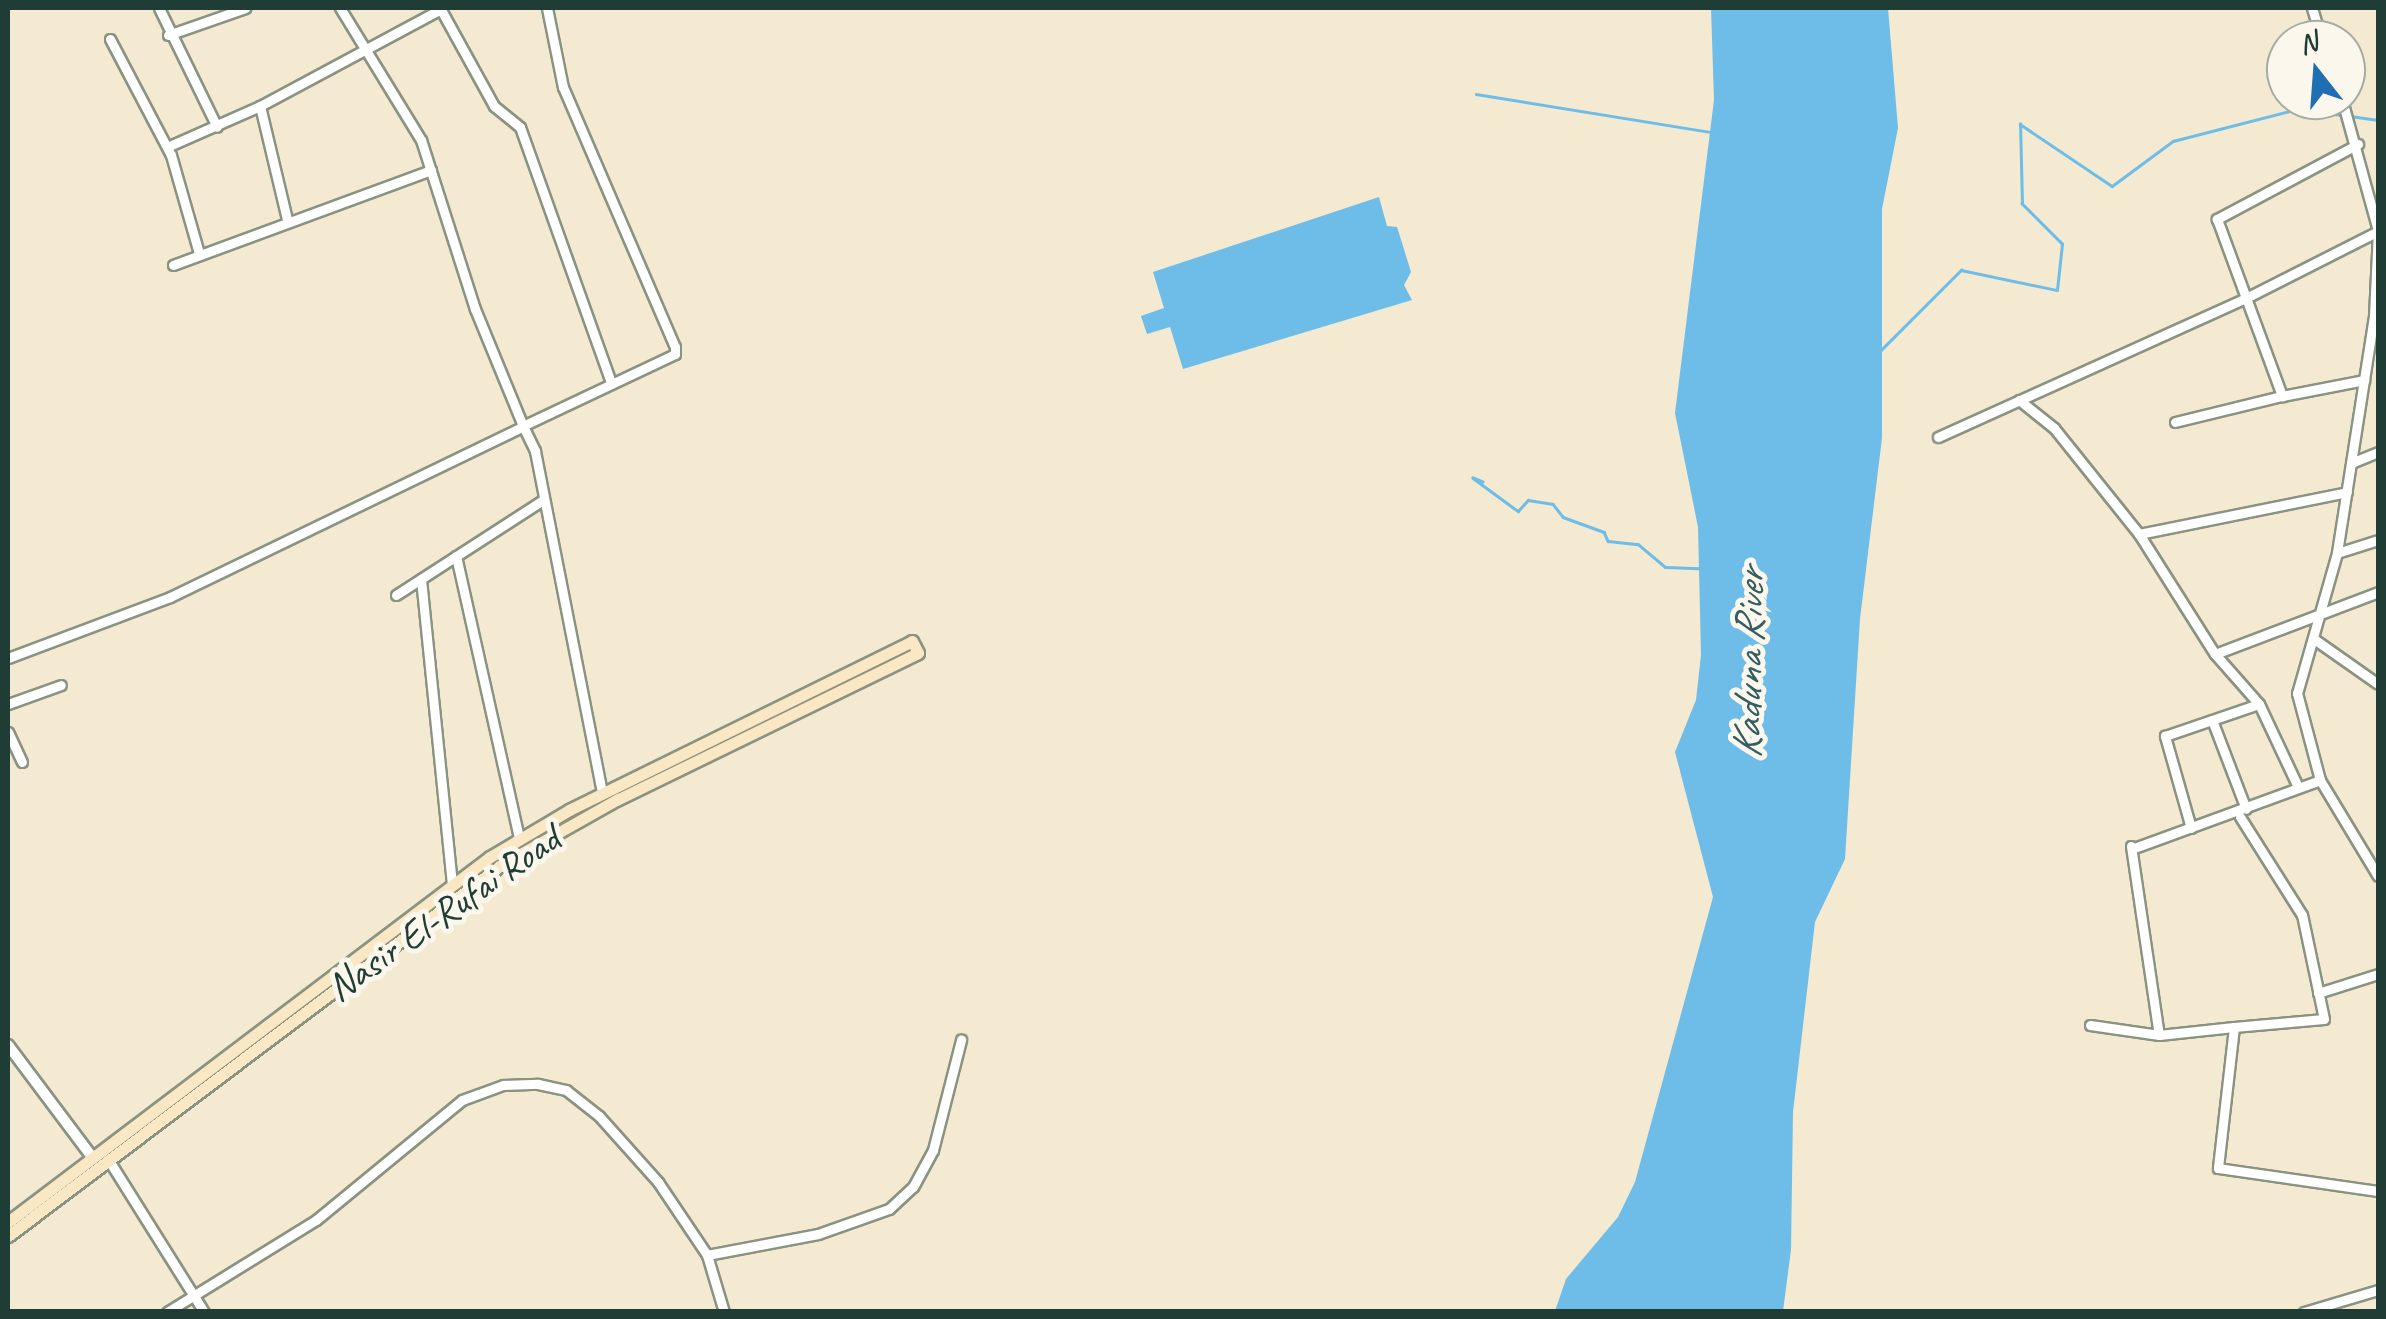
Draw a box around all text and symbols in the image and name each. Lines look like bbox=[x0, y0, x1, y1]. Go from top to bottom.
north arrow bbox=[2266, 20, 2366, 120]
text: N bbox=[2294, 23, 2321, 62]
water label: Kaduna River bbox=[1722, 569, 1776, 759]
street label: Nasir El-Rufai Road bbox=[317, 815, 569, 1011]

